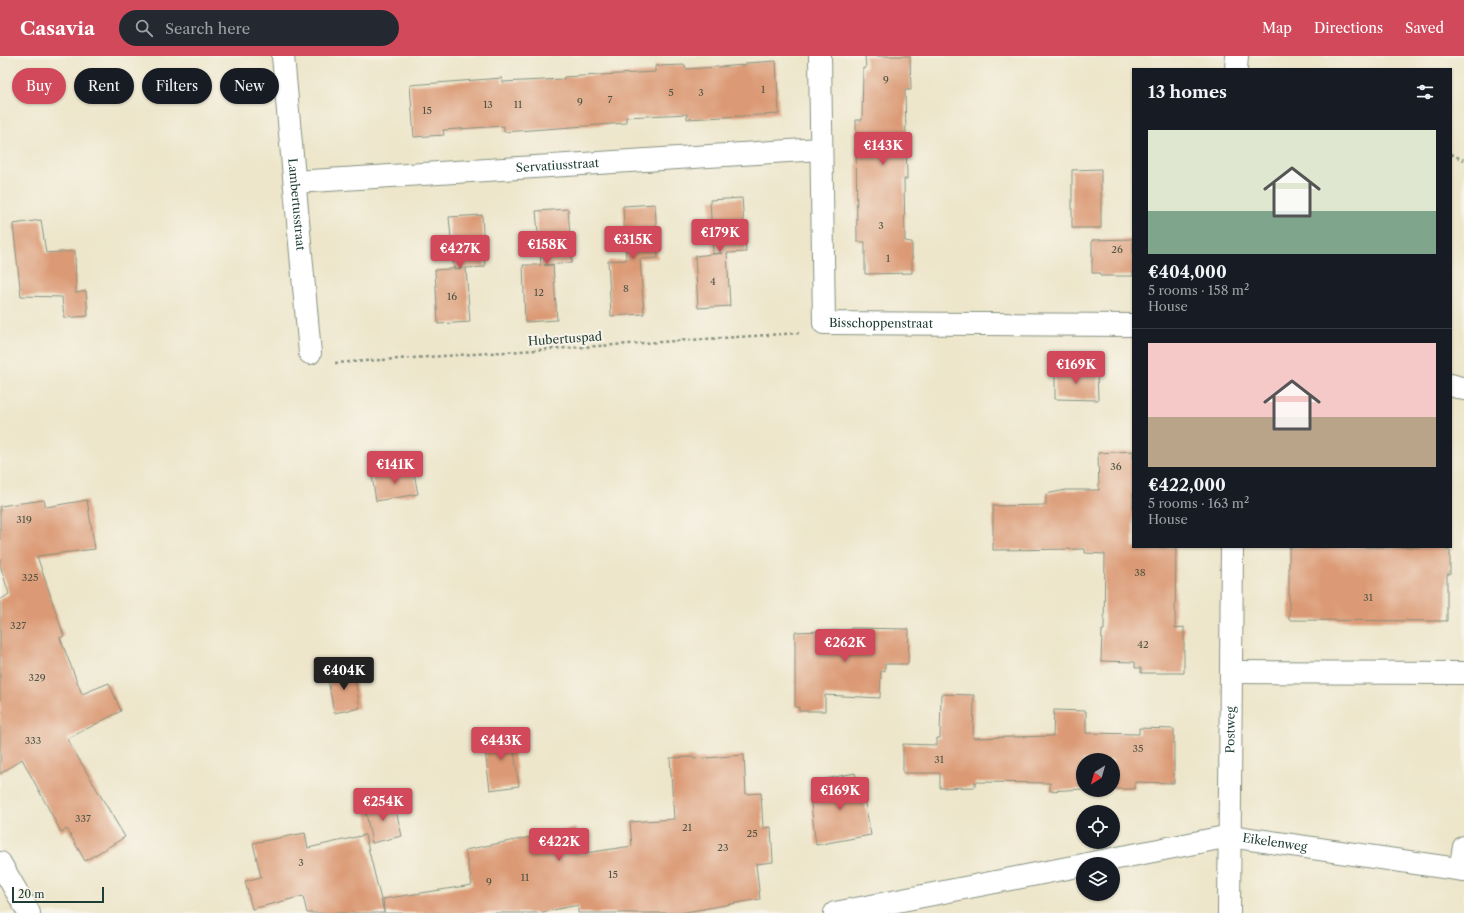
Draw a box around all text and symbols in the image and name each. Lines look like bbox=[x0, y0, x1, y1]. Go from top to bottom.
search box bbox=[119, 10, 399, 46]
text: Casavia bbox=[20, 17, 95, 40]
icon: search bbox=[133, 17, 155, 39]
text: Search here bbox=[165, 19, 250, 38]
text: Map bbox=[1262, 19, 1292, 37]
text: Directions bbox=[1314, 19, 1383, 37]
text: Saved bbox=[1405, 19, 1444, 37]
chip: Buy bbox=[12, 68, 66, 104]
chip: Rent bbox=[74, 68, 134, 104]
chip: Filters bbox=[142, 68, 212, 104]
chip: New bbox=[220, 68, 279, 104]
house number: 9 bbox=[883, 73, 889, 86]
icon: filters bbox=[1414, 81, 1436, 103]
text: 13 homes bbox=[1148, 82, 1227, 102]
house number: 1 bbox=[761, 83, 766, 96]
house number: 5 bbox=[668, 86, 674, 99]
house number: 3 bbox=[698, 86, 704, 99]
house number: 7 bbox=[608, 93, 613, 106]
house number: 9 bbox=[577, 95, 583, 108]
house number: 13 bbox=[483, 98, 493, 111]
house number: 11 bbox=[514, 98, 523, 111]
house number: 15 bbox=[422, 104, 432, 117]
pin: €143K bbox=[855, 132, 911, 166]
text: €143K bbox=[863, 137, 903, 153]
street label: Servatiusstraat bbox=[515, 155, 600, 175]
icon: home bbox=[1256, 156, 1328, 228]
street label: Lambertusstraat bbox=[285, 158, 309, 252]
pin: €179K bbox=[692, 219, 748, 253]
house number: 3 bbox=[878, 219, 884, 232]
text: €179K bbox=[700, 224, 740, 240]
pin: €315K bbox=[605, 226, 661, 260]
pin: €158K bbox=[519, 231, 575, 265]
text: €315K bbox=[613, 231, 653, 247]
pin: €427K bbox=[432, 235, 488, 269]
text: €158K bbox=[527, 236, 567, 252]
text: €427K bbox=[440, 240, 480, 256]
house number: 26 bbox=[1111, 243, 1123, 256]
house number: 1 bbox=[886, 252, 891, 265]
text: €404,000 bbox=[1148, 262, 1227, 282]
house number: 4 bbox=[710, 275, 716, 288]
house number: 8 bbox=[623, 282, 629, 295]
text: 5 rooms · 158 m² bbox=[1148, 282, 1249, 298]
house number: 12 bbox=[534, 286, 544, 299]
house number: 16 bbox=[447, 290, 457, 303]
text: House bbox=[1148, 298, 1188, 314]
street label: Bisschoppenstraat bbox=[829, 315, 934, 331]
street label: Hubertuspad bbox=[527, 328, 603, 349]
pin: €169K bbox=[1048, 351, 1104, 385]
text: €169K bbox=[1056, 356, 1096, 372]
icon: home bbox=[1256, 369, 1328, 441]
pin: €141K bbox=[367, 451, 423, 485]
text: €141K bbox=[376, 456, 414, 472]
house number: 36 bbox=[1110, 460, 1122, 473]
text: €422,000 bbox=[1148, 475, 1226, 495]
text: 5 rooms · 163 m² bbox=[1148, 495, 1249, 511]
text: House bbox=[1148, 511, 1188, 527]
house number: 319 bbox=[16, 513, 32, 526]
house number: 38 bbox=[1134, 566, 1146, 579]
house number: 325 bbox=[22, 571, 38, 584]
house number: 31 bbox=[1363, 591, 1374, 604]
house number: 327 bbox=[10, 619, 26, 632]
pin: €262K bbox=[817, 629, 873, 663]
text: €262K bbox=[824, 634, 866, 650]
house number: 42 bbox=[1137, 638, 1149, 651]
pin: €404K bbox=[316, 657, 372, 691]
text: €404K bbox=[323, 662, 365, 678]
house number: 329 bbox=[28, 671, 46, 684]
street label: Postweg bbox=[1222, 706, 1238, 754]
pin: €443K bbox=[473, 727, 529, 761]
text: €443K bbox=[480, 732, 522, 748]
house number: 333 bbox=[25, 734, 41, 747]
house number: 35 bbox=[1133, 742, 1143, 755]
house number: 31 bbox=[934, 753, 945, 766]
north arrow bbox=[1076, 753, 1120, 797]
map controls bbox=[1076, 753, 1120, 901]
pin: €169K bbox=[812, 777, 868, 811]
text: €169K bbox=[820, 782, 860, 798]
pin: €254K bbox=[355, 788, 411, 822]
text: €254K bbox=[362, 793, 404, 809]
button: locate bbox=[1076, 805, 1120, 849]
house number: 337 bbox=[75, 812, 91, 825]
house number: 21 bbox=[682, 821, 693, 834]
house number: 25 bbox=[746, 827, 758, 840]
pin: €422K bbox=[531, 828, 587, 862]
street label: Eikelenweg bbox=[1241, 830, 1309, 854]
text: €422K bbox=[538, 833, 580, 849]
house number: 23 bbox=[717, 841, 729, 854]
house number: 3 bbox=[298, 856, 304, 869]
button: layers bbox=[1076, 857, 1120, 901]
house number: 15 bbox=[608, 868, 618, 881]
house number: 11 bbox=[521, 871, 530, 884]
house number: 9 bbox=[486, 875, 492, 888]
scale bar bbox=[12, 885, 104, 904]
text: 20 m bbox=[18, 887, 44, 901]

